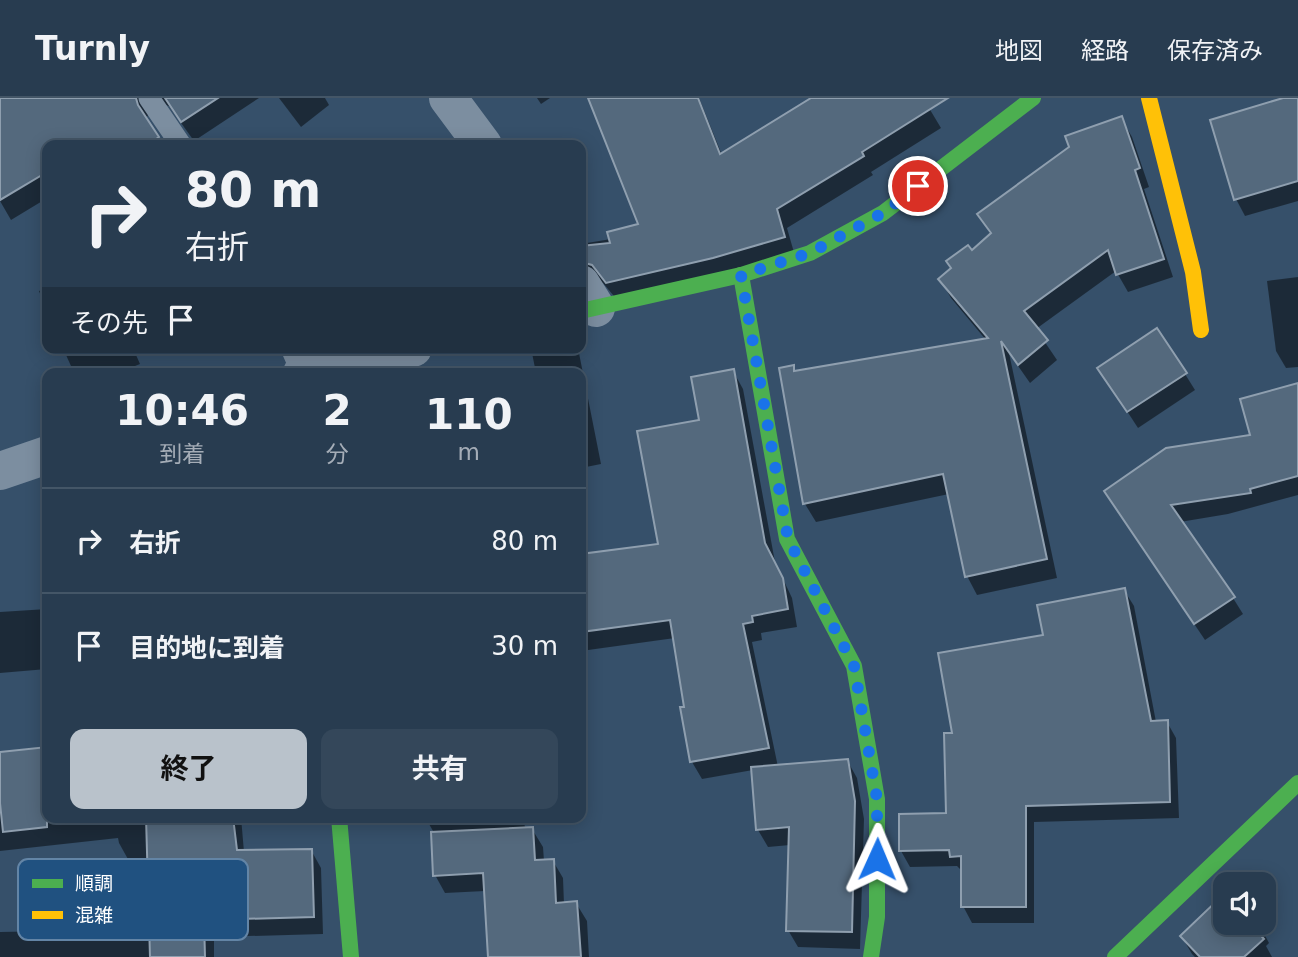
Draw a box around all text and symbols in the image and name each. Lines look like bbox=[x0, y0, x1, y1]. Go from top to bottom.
text: Turnly bbox=[35, 29, 150, 68]
text: 地図 bbox=[995, 37, 1043, 65]
text: 経路 bbox=[1081, 37, 1129, 65]
text: 保存済み bbox=[1167, 37, 1263, 65]
pin bbox=[888, 156, 948, 216]
text: 80 m bbox=[185, 162, 321, 219]
icon: arrive bbox=[899, 167, 937, 205]
icon: right bbox=[70, 168, 161, 259]
text: 右折 bbox=[185, 228, 249, 266]
icon: arrive bbox=[162, 301, 200, 339]
text: その先 bbox=[70, 308, 148, 338]
text: 10:46 bbox=[115, 386, 249, 435]
text: 2 bbox=[322, 386, 352, 435]
text: 110 bbox=[425, 390, 513, 439]
text: m bbox=[458, 439, 480, 465]
text: 到着 bbox=[159, 441, 205, 467]
text: 分 bbox=[326, 441, 349, 467]
icon: right bbox=[70, 522, 108, 560]
text: 80 m bbox=[491, 526, 558, 556]
text: 右折 bbox=[129, 528, 181, 558]
icon: arrive bbox=[70, 627, 108, 665]
text: 30 m bbox=[491, 631, 558, 661]
text: 目的地に到着 bbox=[129, 633, 285, 663]
button: 終了 bbox=[70, 729, 307, 809]
button: 共有 bbox=[321, 729, 558, 809]
position arrow bbox=[840, 822, 914, 896]
legend bbox=[18, 859, 248, 940]
text: 順調 bbox=[75, 872, 113, 894]
map controls bbox=[1213, 872, 1276, 935]
button: sound bbox=[1213, 872, 1276, 935]
text: 混雑 bbox=[75, 904, 113, 926]

